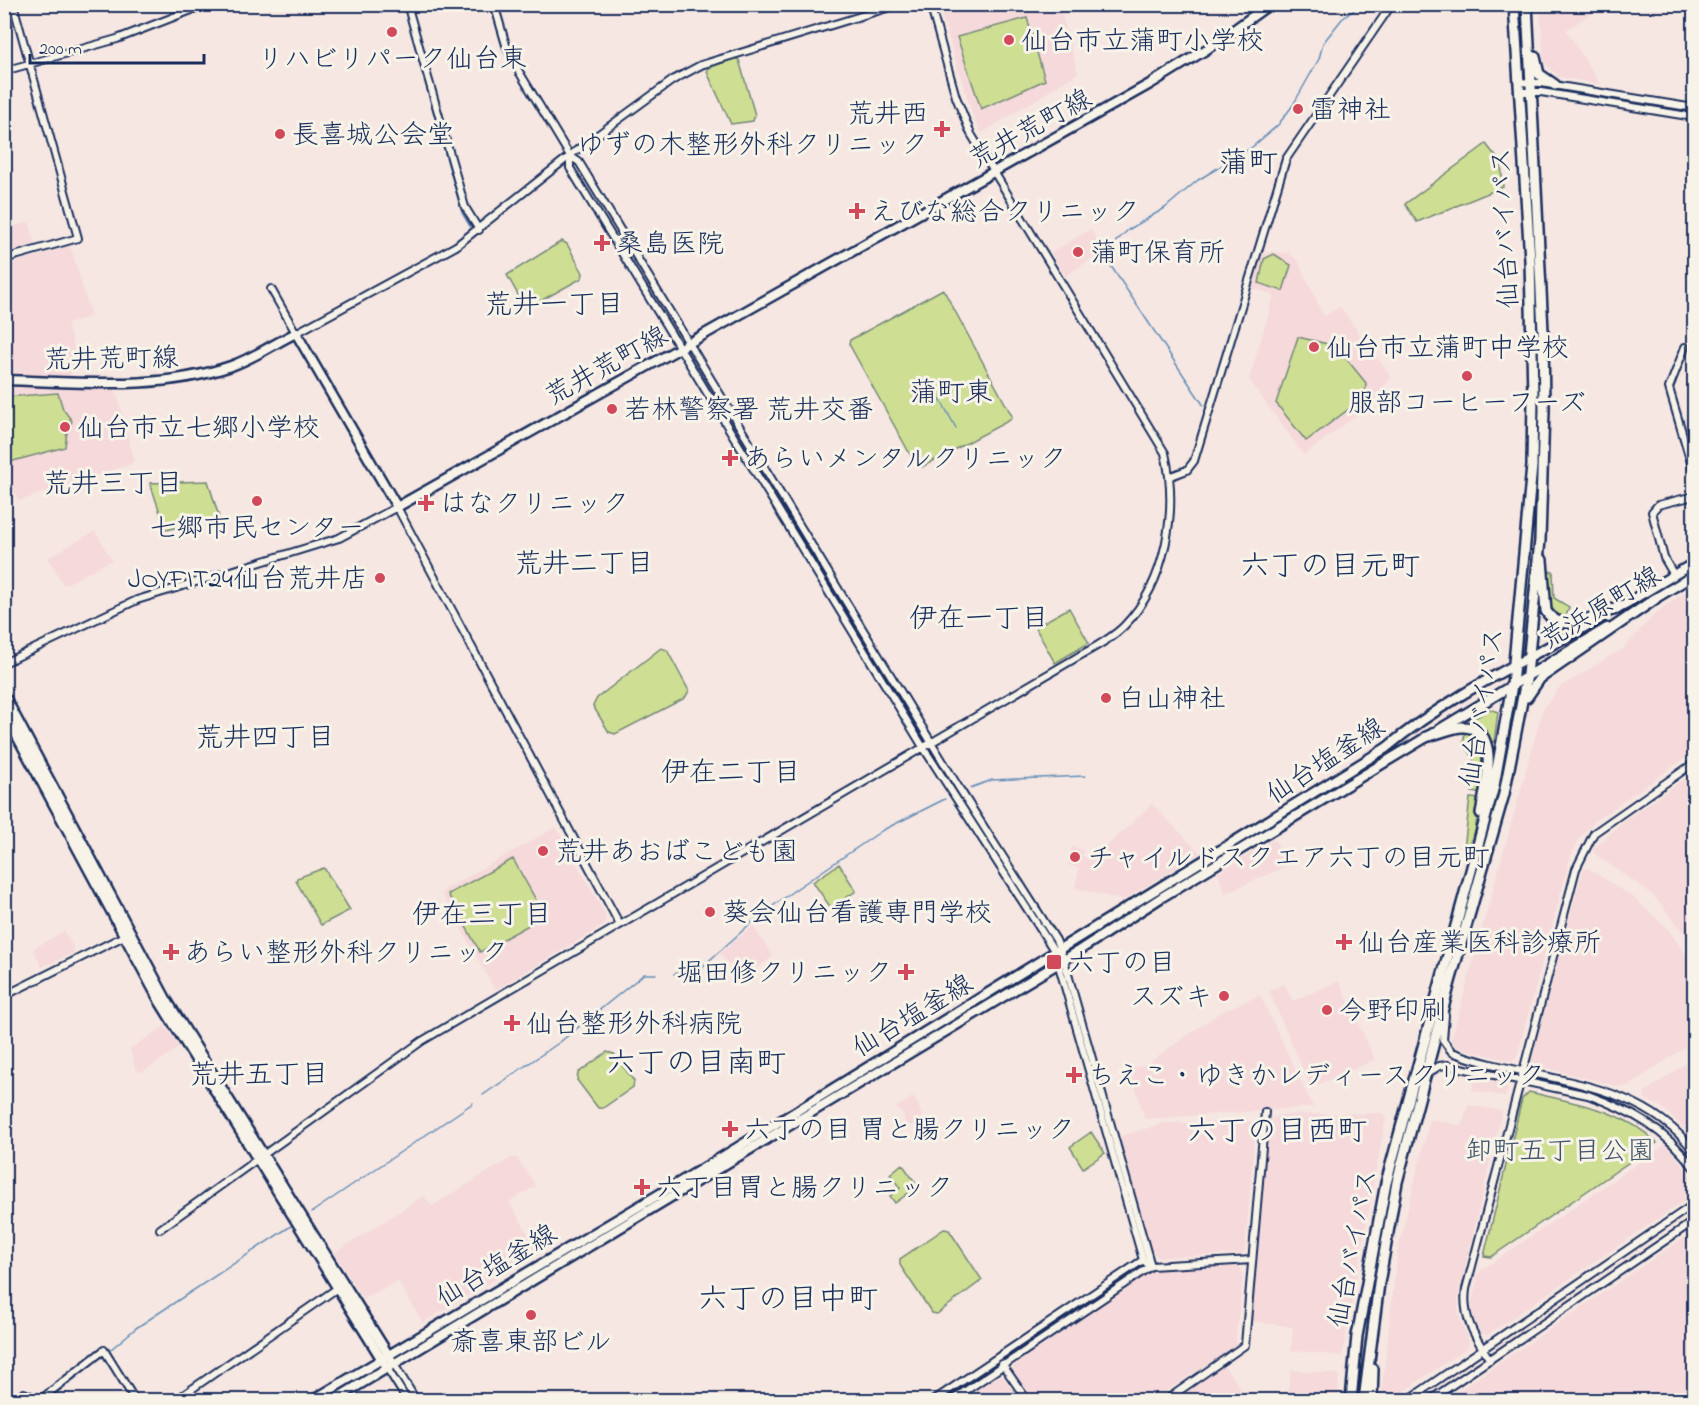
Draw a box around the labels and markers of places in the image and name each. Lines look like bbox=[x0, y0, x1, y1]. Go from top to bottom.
place label: 仙台市立蒲町小学校 bbox=[1021, 23, 1264, 62]
marker: リハビリパーク仙台東 bbox=[385, 25, 399, 39]
marker: 仙台市立蒲町小学校 bbox=[1002, 33, 1016, 47]
place label: リハビリパーク仙台東 bbox=[257, 41, 527, 80]
place label: 雷神社 bbox=[1310, 92, 1391, 131]
place label: 荒井西 ゆずの木整形外科クリニック bbox=[577, 96, 928, 166]
marker: 雷神社 bbox=[1291, 102, 1305, 116]
place label: 長喜城公会堂 bbox=[292, 117, 454, 156]
marker: 荒井西 ゆずの木整形外科クリニック bbox=[933, 120, 951, 138]
marker: 長喜城公会堂 bbox=[273, 127, 287, 141]
place label: えびな総合クリニック bbox=[870, 194, 1139, 233]
marker: えびな総合クリニック bbox=[848, 202, 866, 220]
place label: 桑島医院 bbox=[616, 226, 724, 265]
marker: 桑島医院 bbox=[593, 234, 611, 252]
place label: 蒲町保育所 bbox=[1090, 235, 1225, 274]
marker: 蒲町保育所 bbox=[1071, 245, 1085, 259]
place label: 仙台市立蒲町中学校 bbox=[1326, 330, 1569, 369]
marker: 仙台市立蒲町中学校 bbox=[1307, 340, 1321, 354]
marker: 服部コーヒーフーズ bbox=[1460, 369, 1474, 383]
place label: 服部コーヒーフーズ bbox=[1348, 385, 1586, 424]
place label: 若林警察署 荒井交番 bbox=[624, 392, 874, 431]
marker: 若林警察署 荒井交番 bbox=[605, 402, 619, 416]
place label: 仙台市立七郷小学校 bbox=[77, 410, 320, 449]
marker: 仙台市立七郷小学校 bbox=[58, 420, 72, 434]
place label: あらいメンタルクリニック bbox=[744, 441, 1066, 480]
marker: あらいメンタルクリニック bbox=[721, 449, 739, 467]
place label: はなクリニック bbox=[440, 486, 629, 525]
marker: 七郷市民センター bbox=[250, 494, 264, 508]
marker: はなクリニック bbox=[417, 494, 435, 512]
place label: 七郷市民センター bbox=[150, 510, 364, 549]
place label: JOYFIT24仙台荒井店 bbox=[128, 561, 368, 600]
marker: JOYFIT24仙台荒井店 bbox=[373, 571, 387, 585]
place label: 白山神社 bbox=[1118, 681, 1226, 720]
marker: 白山神社 bbox=[1099, 691, 1113, 705]
place label: 荒井あおばこども園 bbox=[555, 834, 798, 873]
place label: チャイルドスクエア六丁の目元町 bbox=[1087, 840, 1490, 879]
marker: 荒井あおばこども園 bbox=[536, 844, 550, 858]
marker: チャイルドスクエア六丁の目元町 bbox=[1068, 850, 1082, 864]
place label: 葵会仙台看護専門学校 bbox=[722, 895, 992, 934]
marker: 葵会仙台看護専門学校 bbox=[703, 905, 717, 919]
place label: 仙台産業医科診療所 bbox=[1358, 925, 1601, 964]
marker: 仙台産業医科診療所 bbox=[1335, 933, 1353, 951]
place label: あらい整形外科クリニック bbox=[184, 935, 508, 974]
marker: あらい整形外科クリニック bbox=[162, 943, 180, 961]
place label: 六丁の目 bbox=[1068, 945, 1176, 984]
marker: 六丁の目 bbox=[1045, 953, 1063, 971]
place label: 堀田修クリニック bbox=[676, 955, 892, 994]
marker: 堀田修クリニック bbox=[897, 963, 915, 981]
place label: スズキ bbox=[1130, 979, 1212, 1018]
marker: スズキ bbox=[1217, 989, 1231, 1003]
place label: 今野印刷 bbox=[1339, 993, 1447, 1032]
marker: 今野印刷 bbox=[1320, 1003, 1334, 1017]
place label: 仙台整形外科病院 bbox=[526, 1006, 742, 1045]
marker: 仙台整形外科病院 bbox=[503, 1014, 521, 1032]
place label: ちえこ・ゆきかレディースクリニック bbox=[1088, 1058, 1545, 1097]
marker: ちえこ・ゆきかレディースクリニック bbox=[1065, 1066, 1083, 1084]
place label: 六丁の目 胃と腸クリニック bbox=[744, 1112, 1075, 1151]
marker: 六丁の目 胃と腸クリニック bbox=[721, 1120, 739, 1138]
place label: 六丁目胃と腸クリニック bbox=[656, 1170, 953, 1209]
marker: 六丁目胃と腸クリニック bbox=[633, 1178, 651, 1196]
marker: 斎喜東部ビル bbox=[524, 1308, 538, 1322]
place label: 斎喜東部ビル bbox=[450, 1324, 612, 1363]

